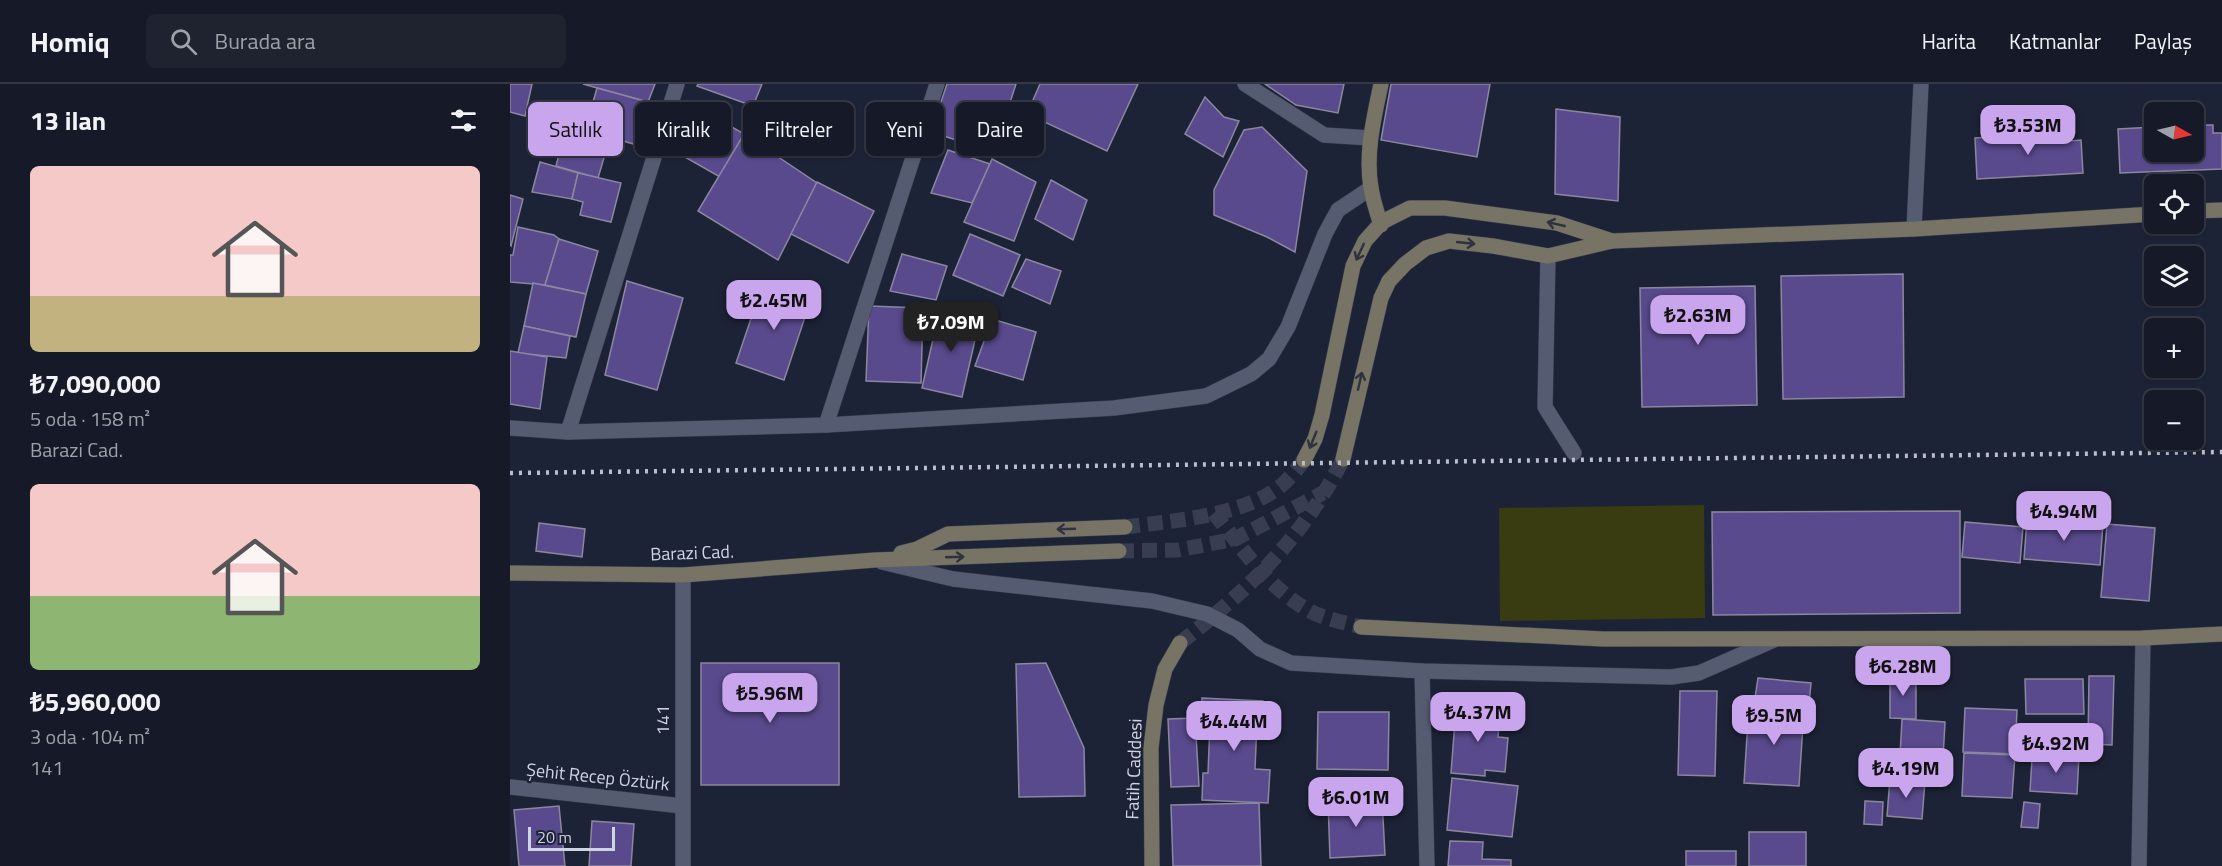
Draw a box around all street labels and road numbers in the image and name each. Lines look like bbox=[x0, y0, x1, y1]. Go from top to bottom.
street label: Barazi Cad. bbox=[650, 538, 734, 567]
street label: 141 bbox=[649, 705, 676, 735]
street label: Fatih Caddesi bbox=[1118, 718, 1149, 820]
street label: Şehit Recep Öztürk bbox=[525, 756, 671, 797]

